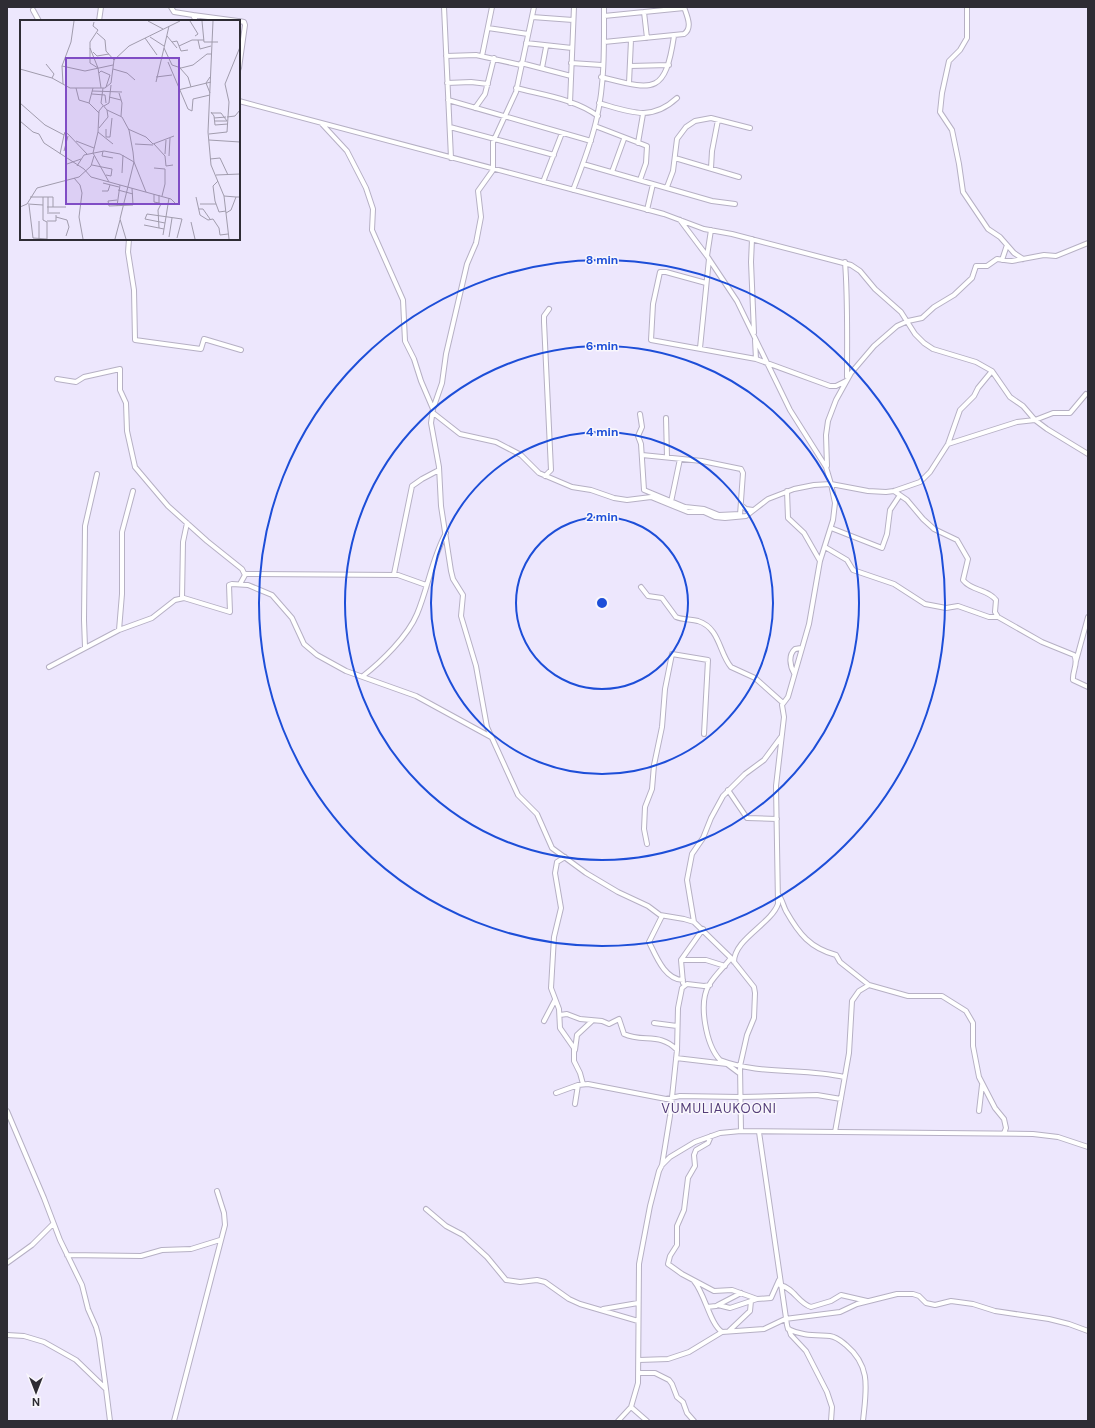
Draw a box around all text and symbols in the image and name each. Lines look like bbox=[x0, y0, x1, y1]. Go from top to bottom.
inset map bbox=[20, 20, 240, 240]
text: 8 min bbox=[586, 252, 618, 268]
text: 6 min bbox=[586, 338, 618, 354]
text: 4 min bbox=[586, 424, 618, 440]
text: 2 min bbox=[586, 509, 618, 525]
centre of rings bbox=[595, 596, 609, 610]
district label: VUMULIAUKOONI bbox=[661, 1100, 777, 1117]
north arrow bbox=[16, 1372, 56, 1412]
text: N bbox=[32, 1395, 40, 1409]

